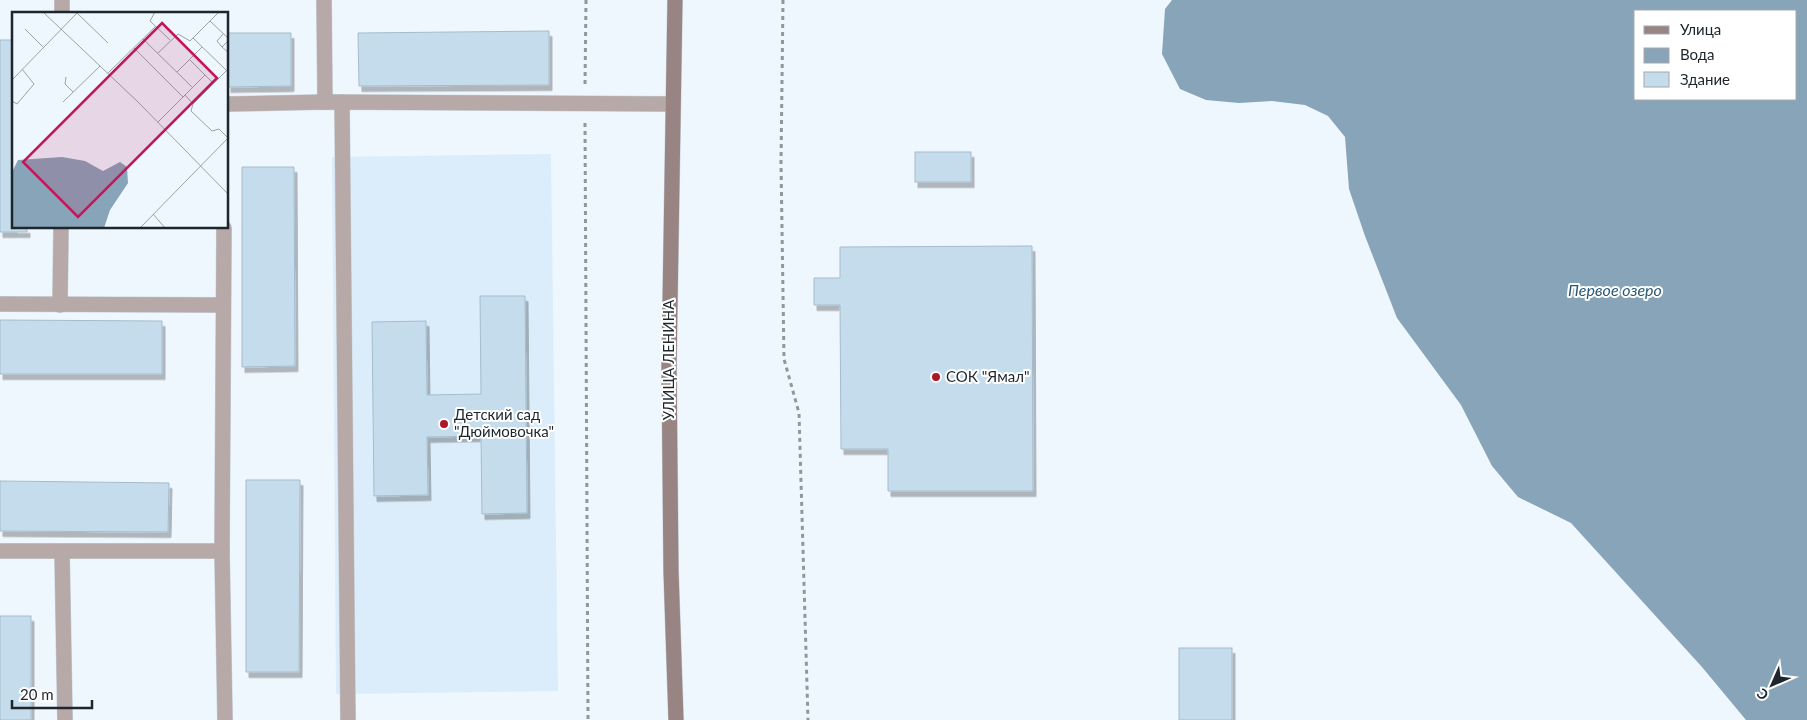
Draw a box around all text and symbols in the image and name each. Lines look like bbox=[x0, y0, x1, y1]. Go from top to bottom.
legend bbox=[1634, 10, 1797, 100]
inset map bbox=[12, 12, 229, 229]
text: Улица bbox=[1680, 20, 1721, 38]
text: Вода bbox=[1680, 45, 1715, 63]
text: Здание bbox=[1680, 70, 1730, 88]
water label: Первое озеро bbox=[1568, 280, 1662, 299]
street label: УЛИЦА ЛЕНИНА bbox=[659, 299, 677, 420]
place label: СОК "Ямал" bbox=[946, 367, 1030, 385]
marker: СОК "Ямал" bbox=[930, 371, 942, 383]
place label: Детский сад "Дюймовочка" bbox=[454, 405, 554, 440]
marker: Детский сад "Дюймовочка" bbox=[438, 418, 450, 430]
north arrow bbox=[1747, 660, 1797, 710]
scale bar bbox=[12, 678, 92, 710]
text: 20 m bbox=[20, 685, 54, 703]
text: С bbox=[1753, 685, 1772, 704]

